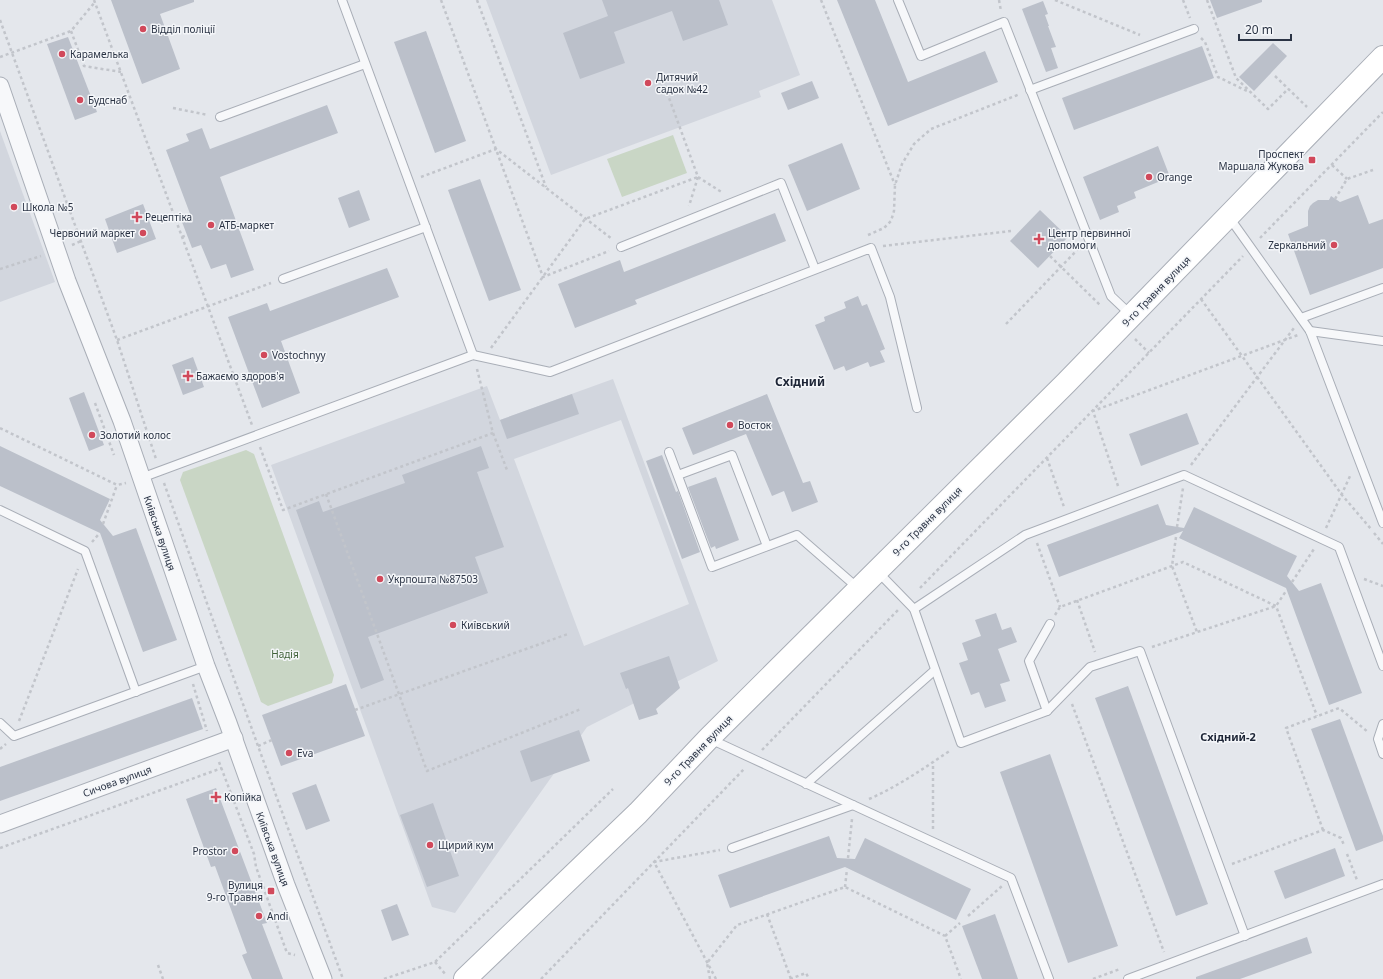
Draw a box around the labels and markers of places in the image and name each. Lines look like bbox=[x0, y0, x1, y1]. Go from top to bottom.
place label: Відділ поліції bbox=[151, 22, 216, 36]
marker: Відділ поліції bbox=[138, 24, 148, 34]
place label: Карамелька bbox=[70, 47, 129, 61]
marker: Карамелька bbox=[57, 49, 67, 59]
place label: Дитячий садок №42 bbox=[656, 70, 708, 96]
marker: Дитячий садок №42 bbox=[643, 78, 653, 88]
place label: Будснаб bbox=[88, 93, 127, 107]
marker: Будснаб bbox=[75, 95, 85, 105]
place label: Проспект Маршала Жукова bbox=[1218, 147, 1304, 173]
marker: Проспект Маршала Жукова bbox=[1307, 155, 1317, 165]
place label: Orange bbox=[1157, 170, 1193, 184]
marker: Orange bbox=[1144, 172, 1154, 182]
place label: Школа №5 bbox=[22, 200, 74, 214]
marker: Школа №5 bbox=[9, 202, 19, 212]
place label: Рецептіка bbox=[145, 210, 192, 224]
marker: Рецептіка bbox=[132, 212, 142, 222]
place label: АТБ-маркет bbox=[219, 218, 274, 232]
marker: АТБ-маркет bbox=[206, 220, 216, 230]
place label: Червоний маркет bbox=[49, 226, 135, 240]
place label: Центр первинної допомоги bbox=[1048, 226, 1131, 252]
marker: Червоний маркет bbox=[138, 228, 148, 238]
marker: Центр первинної допомоги bbox=[1033, 233, 1045, 245]
place label: Zеркальний bbox=[1268, 238, 1326, 252]
marker: Zеркальний bbox=[1329, 240, 1339, 250]
place label: Vostochnyy bbox=[272, 348, 327, 362]
marker: Vostochnyy bbox=[259, 350, 269, 360]
place label: Бажаємо здоров'я bbox=[196, 369, 284, 383]
marker: Бажаємо здоров'я bbox=[183, 371, 193, 381]
place label: Восток bbox=[738, 418, 772, 432]
marker: Восток bbox=[725, 420, 735, 430]
place label: Золотий колос bbox=[100, 428, 171, 442]
marker: Золотий колос bbox=[87, 430, 97, 440]
place label: Укрпошта №87503 bbox=[388, 572, 478, 586]
marker: Укрпошта №87503 bbox=[375, 574, 385, 584]
place label: Київський bbox=[461, 618, 510, 632]
marker: Київський bbox=[448, 620, 458, 630]
place label: Eva bbox=[297, 746, 313, 760]
marker: Eva bbox=[284, 748, 294, 758]
place label: Копійка bbox=[224, 790, 262, 804]
marker: Копійка bbox=[211, 792, 221, 802]
place label: Щирий кум bbox=[438, 838, 494, 852]
marker: Щирий кум bbox=[425, 840, 435, 850]
place label: Prostor bbox=[192, 844, 227, 858]
marker: Prostor bbox=[230, 846, 240, 856]
place label: Вулиця 9-го Травня bbox=[207, 878, 263, 904]
marker: Вулиця 9-го Травня bbox=[266, 886, 276, 896]
place label: Andi bbox=[267, 909, 288, 923]
marker: Andi bbox=[254, 911, 264, 921]

